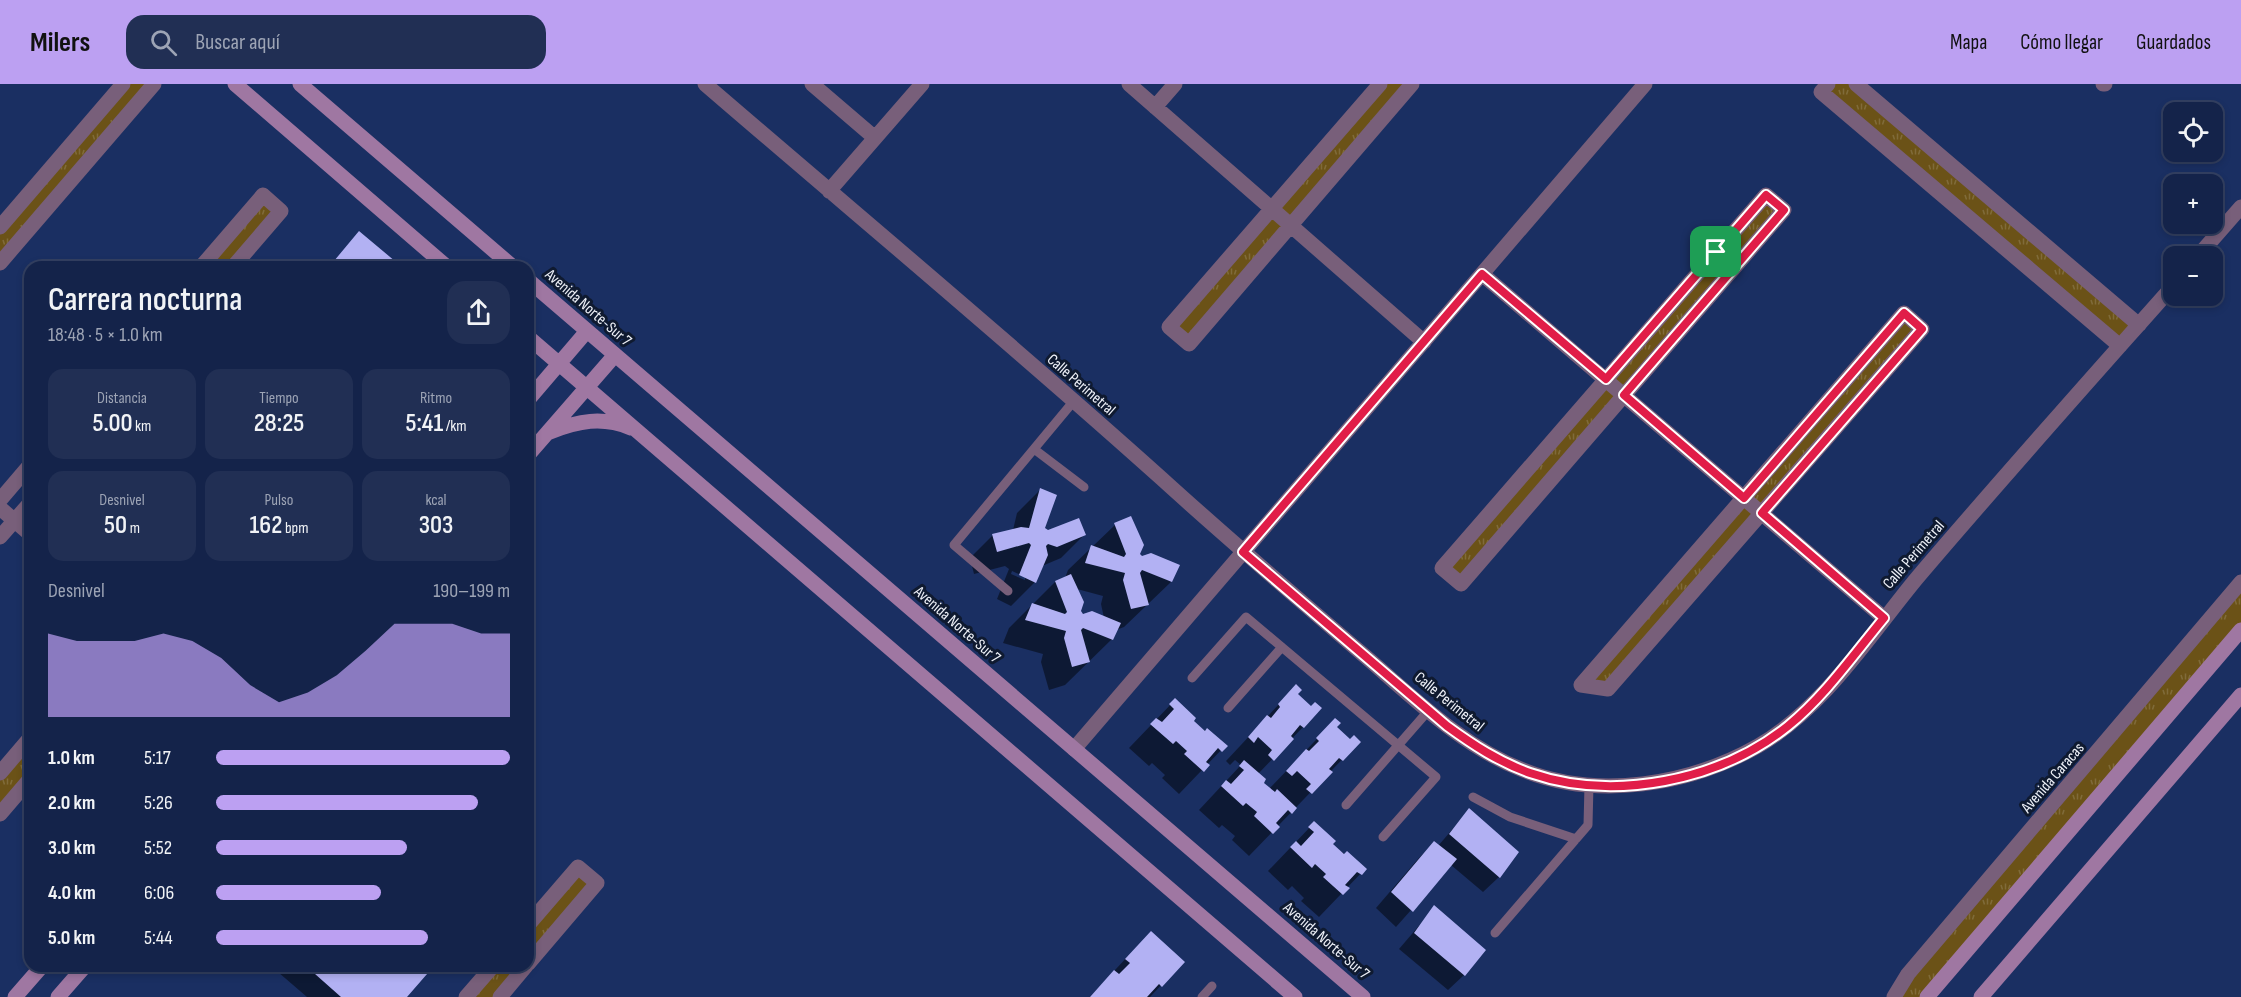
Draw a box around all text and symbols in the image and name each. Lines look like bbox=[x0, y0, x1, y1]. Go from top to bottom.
search box bbox=[126, 15, 546, 69]
text: Milers bbox=[30, 26, 90, 59]
icon: search bbox=[147, 26, 180, 59]
text: Buscar aquí bbox=[195, 29, 280, 56]
text: Mapa bbox=[1950, 30, 1987, 55]
text: Cómo llegar bbox=[2020, 30, 2103, 55]
text: Guardados bbox=[2136, 30, 2211, 55]
map controls bbox=[2163, 102, 2223, 306]
button: locate bbox=[2163, 102, 2223, 162]
button: + bbox=[2163, 174, 2223, 234]
pin bbox=[1690, 226, 1741, 277]
icon: arrive bbox=[1699, 235, 1732, 268]
button: − bbox=[2163, 246, 2223, 306]
street label: Avenida Norte-Sur 7 bbox=[540, 265, 635, 351]
text: Carrera nocturna bbox=[48, 280, 242, 320]
button: share bbox=[447, 281, 510, 344]
text: 18:48 · 5 × 1.0 km bbox=[48, 323, 163, 347]
street label: Calle Perimetral bbox=[1043, 350, 1119, 420]
text: Distancia bbox=[97, 389, 147, 408]
text: Tiempo bbox=[259, 389, 299, 408]
text: Ritmo bbox=[420, 389, 452, 408]
text: 5.00 bbox=[93, 408, 132, 439]
text: 28:25 bbox=[254, 408, 304, 439]
text: 5:41 bbox=[405, 408, 443, 439]
text: km bbox=[132, 417, 151, 436]
text: /km bbox=[443, 417, 467, 436]
text: Desnivel bbox=[99, 491, 145, 510]
text: Pulso bbox=[265, 491, 293, 510]
text: kcal bbox=[425, 491, 447, 510]
text: 50 bbox=[104, 510, 127, 541]
text: 162 bbox=[250, 510, 282, 541]
text: 303 bbox=[419, 510, 453, 541]
street label: Calle Perimetral bbox=[1879, 517, 1949, 593]
text: m bbox=[127, 519, 140, 538]
text: bpm bbox=[282, 519, 308, 538]
text: Desnivel bbox=[48, 579, 105, 603]
text: 190–199 m bbox=[433, 579, 510, 603]
street label: Avenida Norte-Sur 7 bbox=[909, 582, 1004, 668]
street label: Calle Perimetral bbox=[1410, 668, 1488, 736]
street label: Avenida Caracas bbox=[2017, 739, 2089, 818]
text: 1.0 km bbox=[48, 746, 95, 770]
text: 5:17 bbox=[144, 746, 171, 770]
text: 2.0 km bbox=[48, 791, 95, 815]
text: 5:26 bbox=[144, 791, 173, 815]
text: 3.0 km bbox=[48, 836, 95, 860]
text: 5:52 bbox=[144, 836, 172, 860]
text: 4.0 km bbox=[48, 881, 96, 905]
text: 6:06 bbox=[144, 881, 174, 905]
street label: Avenida Norte-Sur 7 bbox=[1278, 898, 1373, 984]
text: 5.0 km bbox=[48, 926, 95, 950]
text: 5:44 bbox=[144, 926, 173, 950]

